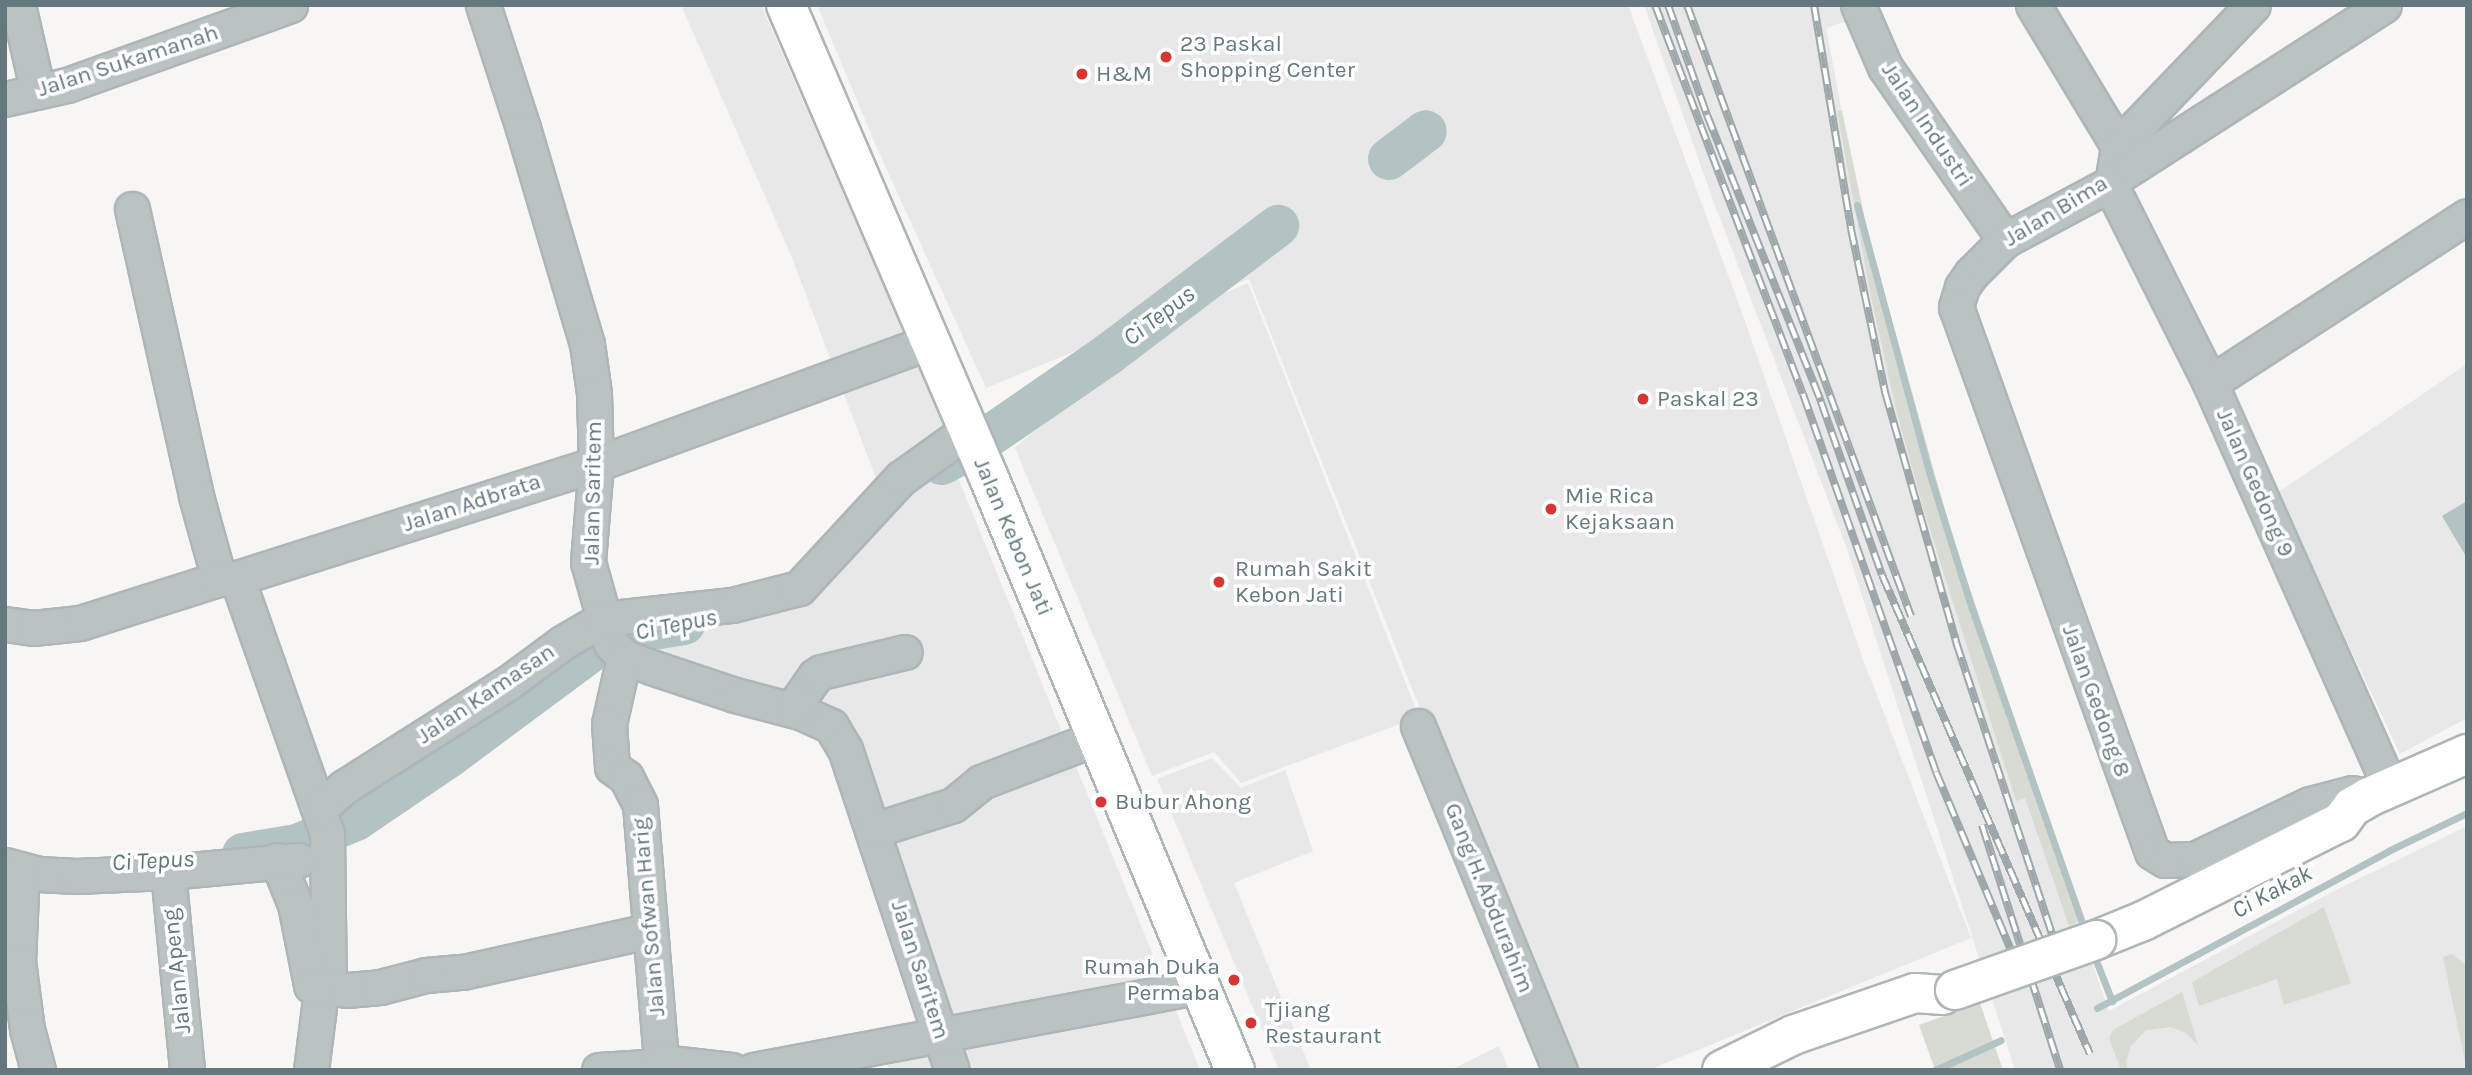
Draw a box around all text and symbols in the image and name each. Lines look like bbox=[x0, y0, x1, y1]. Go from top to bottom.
street label: Jalan Sukamanah bbox=[34, 19, 222, 103]
place label: 23 Paskal Shopping Center bbox=[1180, 30, 1355, 84]
marker: 23 Paskal Shopping Center bbox=[1158, 49, 1174, 65]
street label: Jalan Industri bbox=[1875, 58, 1979, 192]
place label: H&M bbox=[1096, 60, 1152, 88]
marker: H&M bbox=[1074, 66, 1090, 82]
street label: Jalan Bima bbox=[1999, 169, 2113, 253]
water label: Ci Tepus bbox=[1117, 280, 1201, 352]
place label: Paskal 23 bbox=[1657, 385, 1759, 413]
marker: Paskal 23 bbox=[1635, 391, 1651, 407]
street label: Jalan Gedong 9 bbox=[2210, 405, 2300, 561]
street label: Jalan Saritem bbox=[578, 421, 608, 565]
street label: Jalan Kebon Jati bbox=[967, 454, 1059, 620]
street label: Jalan Adbrata bbox=[400, 468, 544, 538]
place label: Mie Rica Kejaksaan bbox=[1565, 482, 1675, 536]
marker: Mie Rica Kejaksaan bbox=[1543, 501, 1559, 517]
place label: Rumah Sakit Kebon Jati bbox=[1235, 555, 1372, 609]
marker: Rumah Sakit Kebon Jati bbox=[1209, 572, 1229, 592]
water label: Ci Tepus bbox=[633, 603, 719, 647]
street label: Jalan Gedong 8 bbox=[2056, 621, 2136, 781]
street label: Jalan Kamasan bbox=[412, 638, 560, 750]
place label: Bubur Ahong bbox=[1115, 788, 1251, 816]
marker: Bubur Ahong bbox=[1093, 794, 1109, 810]
street label: Gang H. Abdurahim bbox=[1438, 799, 1540, 997]
street label: Jalan Sofwan Harig bbox=[627, 816, 671, 1018]
water label: Ci Tepus bbox=[111, 844, 195, 878]
water label: Ci Kakak bbox=[2227, 859, 2317, 925]
street label: Jalan Saritem bbox=[885, 897, 955, 1043]
street label: Jalan Apeng bbox=[157, 907, 197, 1035]
place label: Rumah Duka Permaba bbox=[1084, 953, 1220, 1007]
marker: Rumah Duka Permaba bbox=[1226, 972, 1242, 988]
place label: Tjiang Restaurant bbox=[1265, 996, 1382, 1050]
marker: Tjiang Restaurant bbox=[1243, 1015, 1259, 1031]

